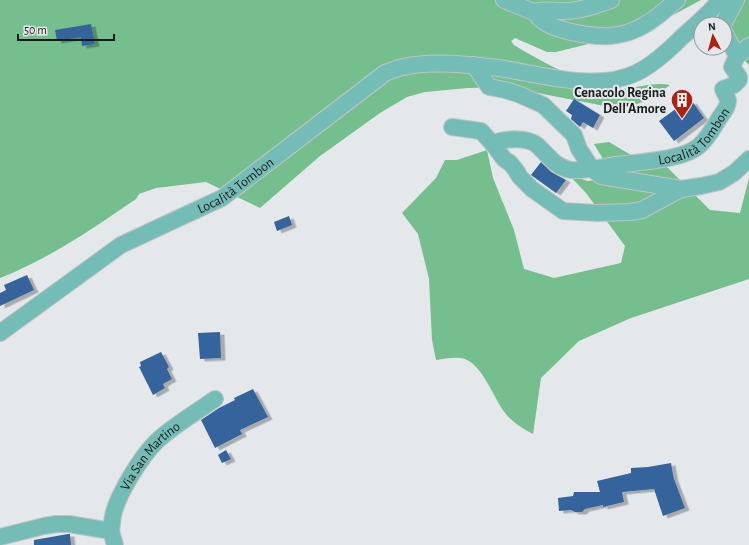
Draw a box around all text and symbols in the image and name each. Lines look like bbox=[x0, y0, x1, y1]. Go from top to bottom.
scale bar bbox=[18, 16, 114, 42]
north arrow bbox=[693, 16, 733, 56]
text: N bbox=[708, 21, 716, 32]
text: 50 m bbox=[24, 24, 47, 36]
place label: Cenacolo Regina Dell'Amore bbox=[574, 86, 666, 116]
building icon: Cenacolo Regina Dell'Amore bbox=[669, 87, 695, 120]
street label: Località Tombon bbox=[657, 106, 732, 168]
street label: Località Tombon bbox=[195, 155, 277, 217]
street label: Via San Martino bbox=[118, 419, 183, 493]

